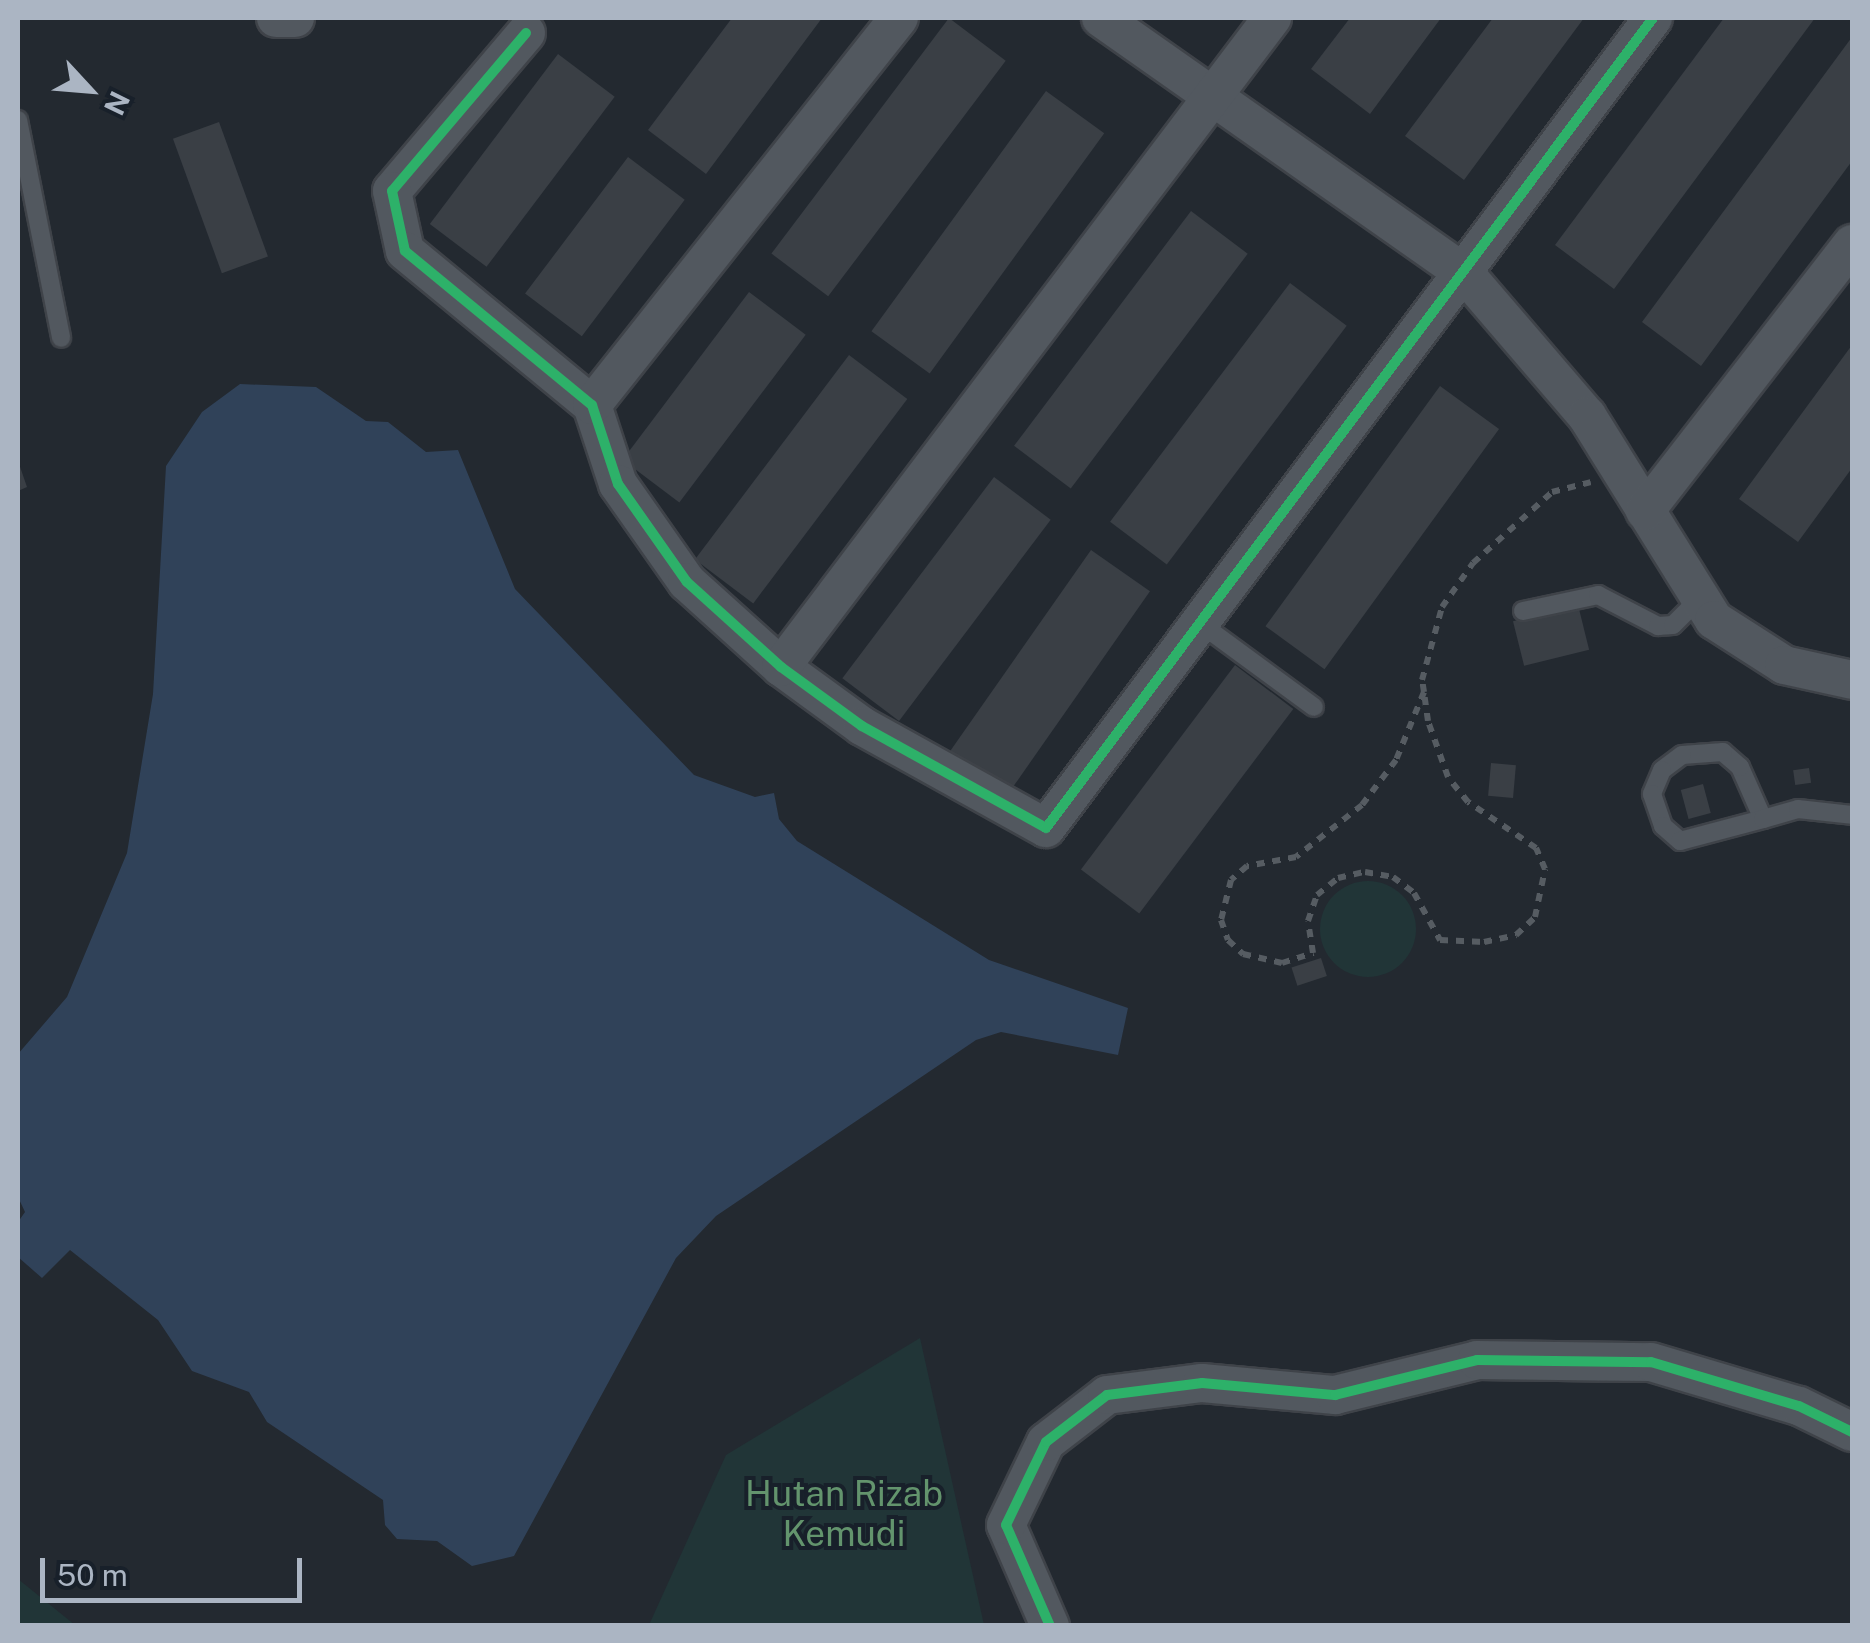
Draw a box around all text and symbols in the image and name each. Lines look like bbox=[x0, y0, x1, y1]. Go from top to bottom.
north arrow bbox=[40, 40, 140, 140]
text: N bbox=[98, 86, 137, 120]
park label: Hutan Rizab Kemudi bbox=[745, 1473, 943, 1555]
scale bar bbox=[45, 1538, 308, 1600]
text: 50 m bbox=[57, 1557, 128, 1593]

